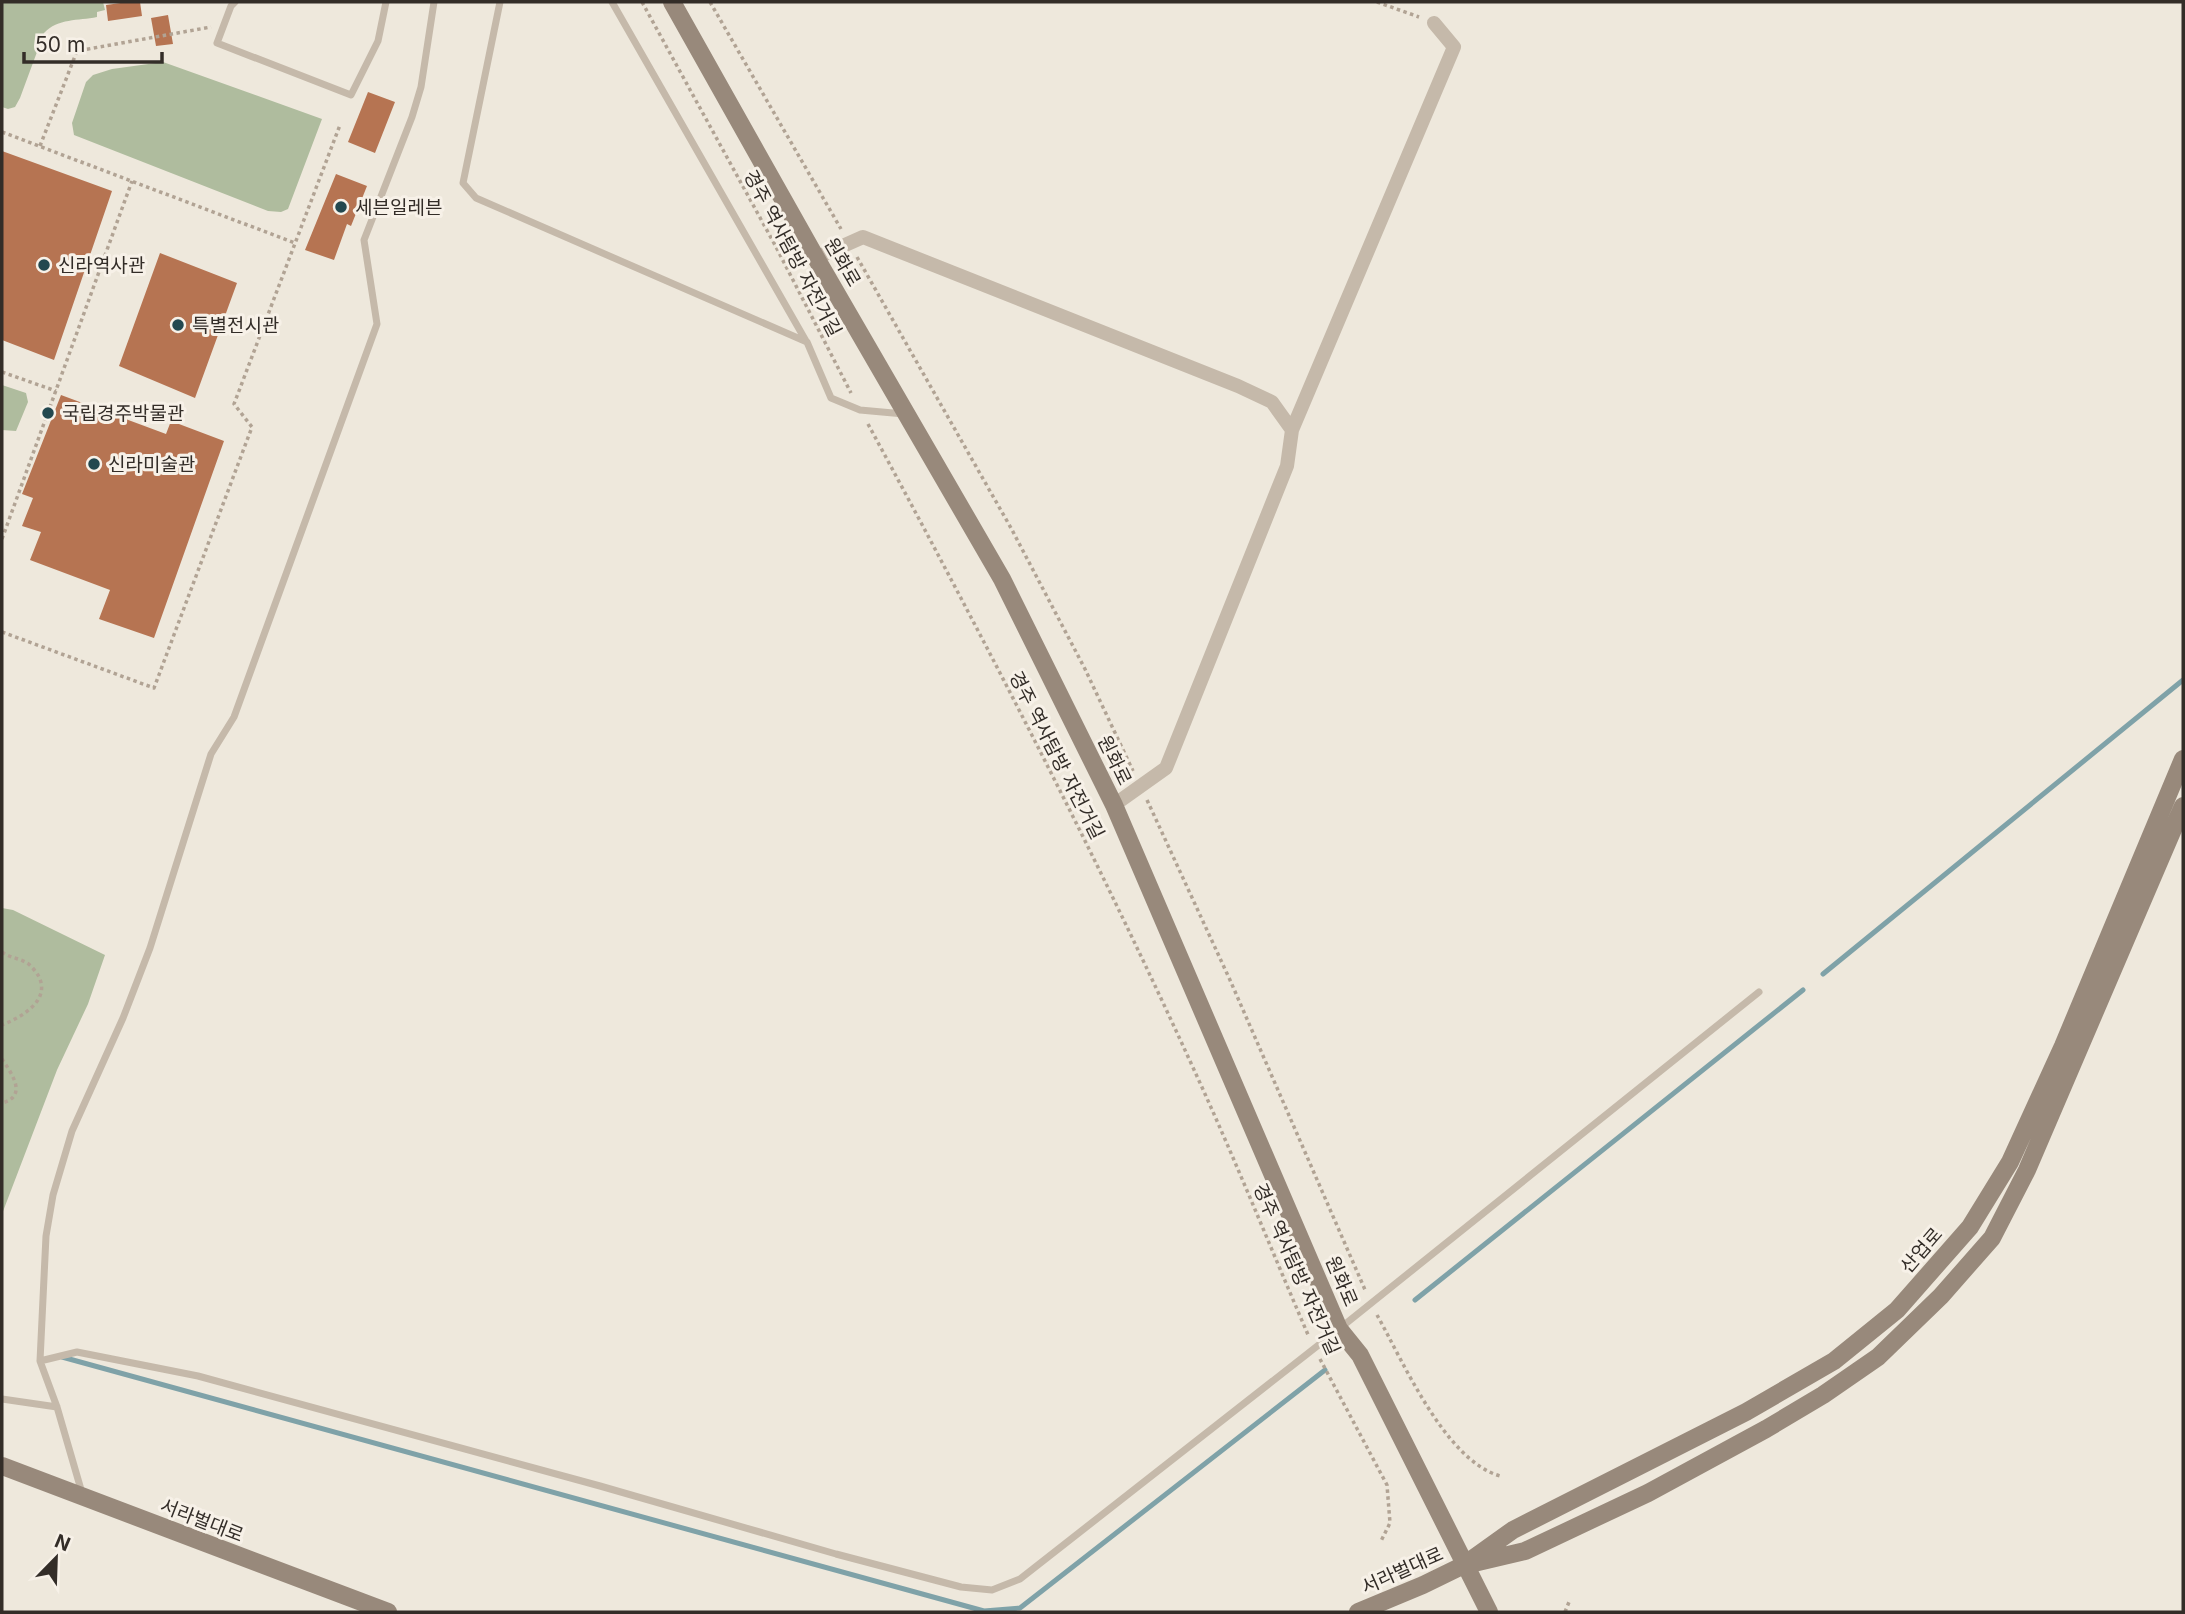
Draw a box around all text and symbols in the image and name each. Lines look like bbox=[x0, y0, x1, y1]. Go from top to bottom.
scale bar bbox=[24, 21, 163, 65]
text: 50 m bbox=[35, 32, 85, 57]
street label: 경주 역사탐방 자전거길 bbox=[739, 166, 846, 341]
place label: 세븐일레븐 bbox=[355, 196, 442, 219]
marker: 세븐일레븐 bbox=[333, 199, 349, 215]
street label: 원화로 bbox=[819, 234, 866, 291]
place label: 신라역사관 bbox=[58, 254, 145, 277]
marker: 신라역사관 bbox=[36, 257, 52, 273]
place label: 특별전시관 bbox=[192, 314, 279, 337]
marker: 특별전시관 bbox=[170, 317, 186, 333]
place label: 국립경주박물관 bbox=[62, 402, 184, 425]
marker: 국립경주박물관 bbox=[40, 405, 56, 421]
place label: 신라미술관 bbox=[108, 453, 195, 476]
marker: 신라미술관 bbox=[86, 456, 102, 472]
street label: 경주 역사탐방 자전거길 bbox=[1004, 667, 1109, 843]
street label: 원화로 bbox=[1093, 732, 1136, 789]
street label: 경주 역사탐방 자전거길 bbox=[1248, 1180, 1345, 1359]
street label: 산업로 bbox=[1895, 1223, 1947, 1278]
street label: 원화로 bbox=[1321, 1253, 1362, 1310]
street label: 서라벌대로 bbox=[157, 1494, 247, 1547]
north arrow bbox=[21, 1523, 91, 1593]
text: N bbox=[51, 1529, 74, 1556]
street label: 서라벌대로 bbox=[1358, 1542, 1447, 1599]

